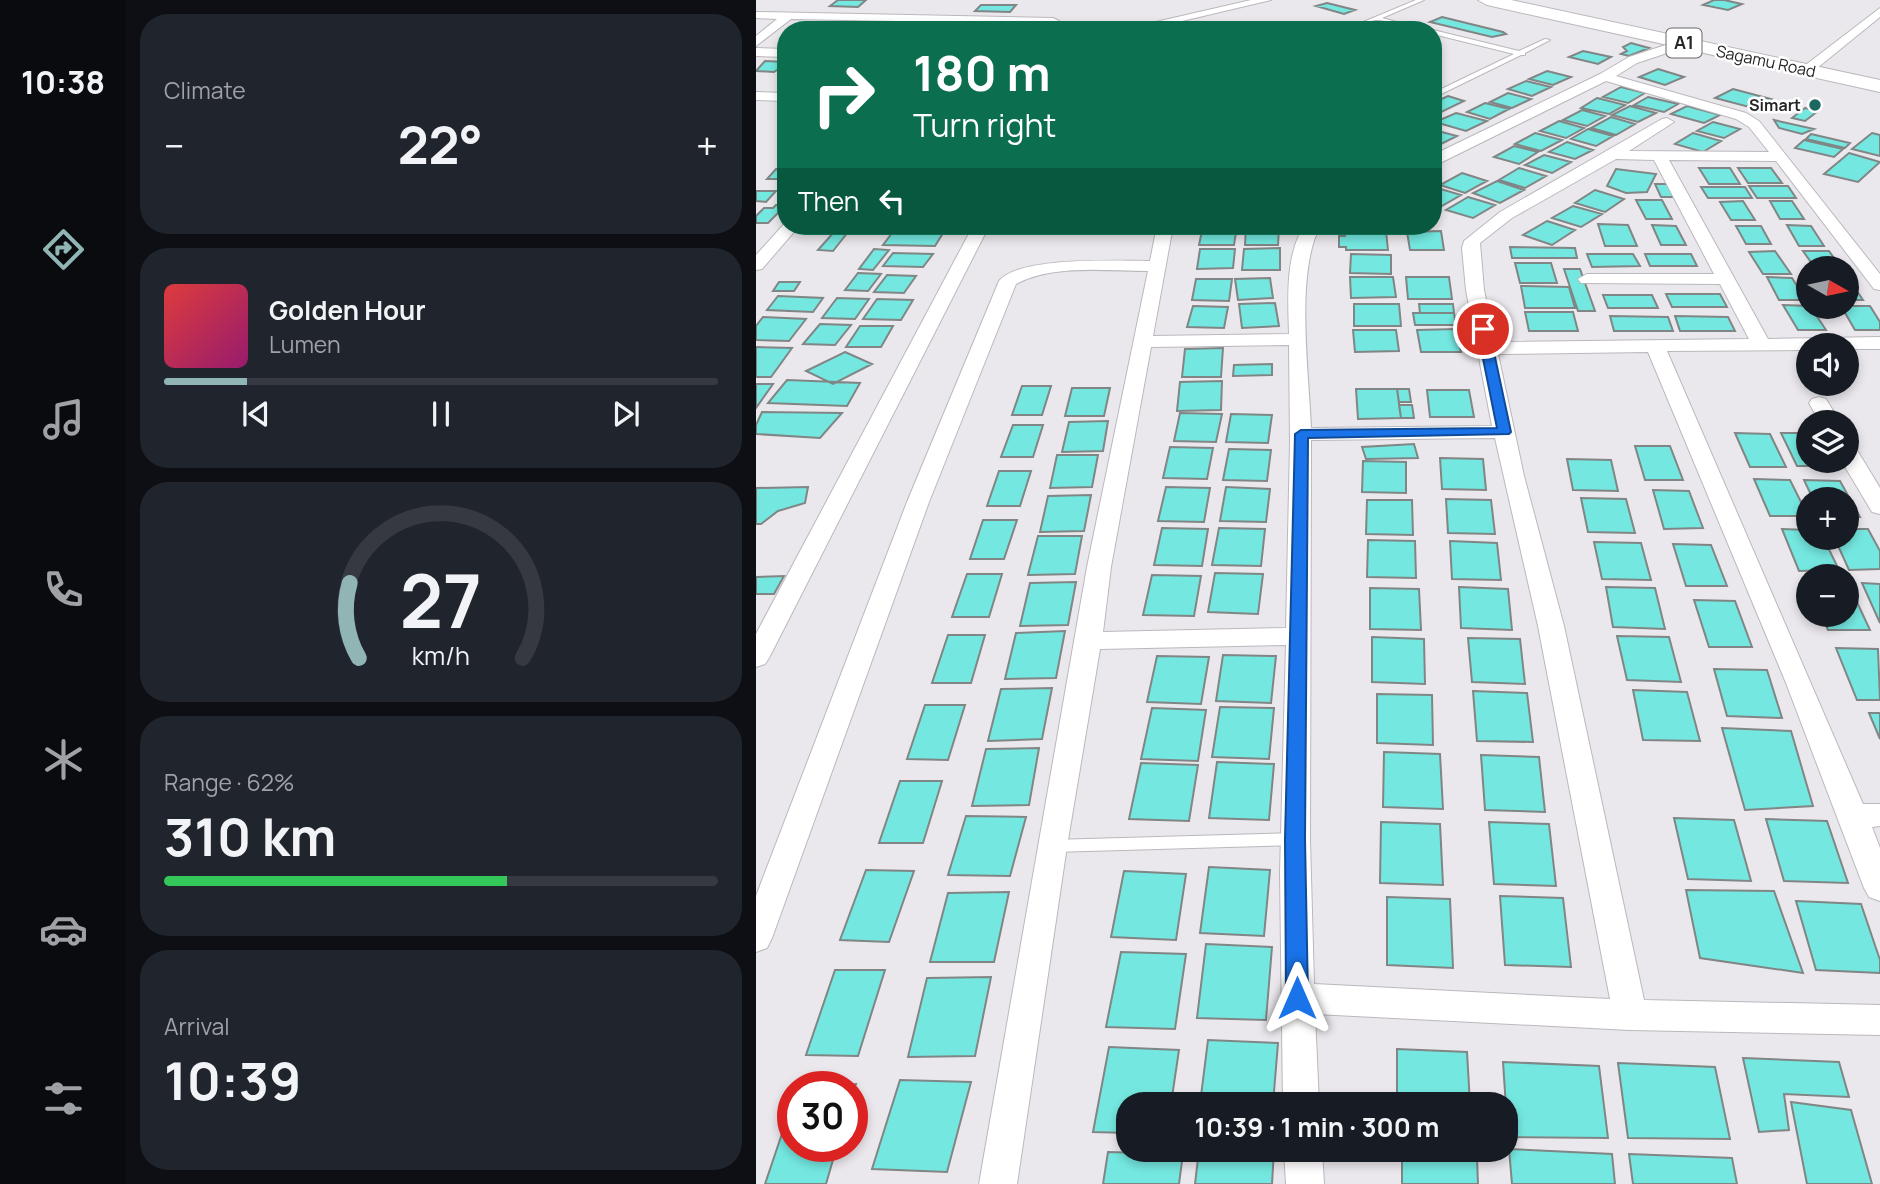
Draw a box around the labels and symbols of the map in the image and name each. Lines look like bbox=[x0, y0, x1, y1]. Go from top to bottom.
road number: A1 bbox=[1667, 28, 1702, 58]
street label: Sagamu Road bbox=[1714, 40, 1818, 82]
place label: Simart bbox=[1749, 94, 1801, 116]
marker: Simart bbox=[1807, 97, 1823, 113]
north arrow bbox=[1796, 256, 1858, 318]
pin bbox=[1453, 299, 1513, 359]
position arrow bbox=[1260, 961, 1334, 1035]
speed limit sign: 30 bbox=[777, 1071, 868, 1162]

